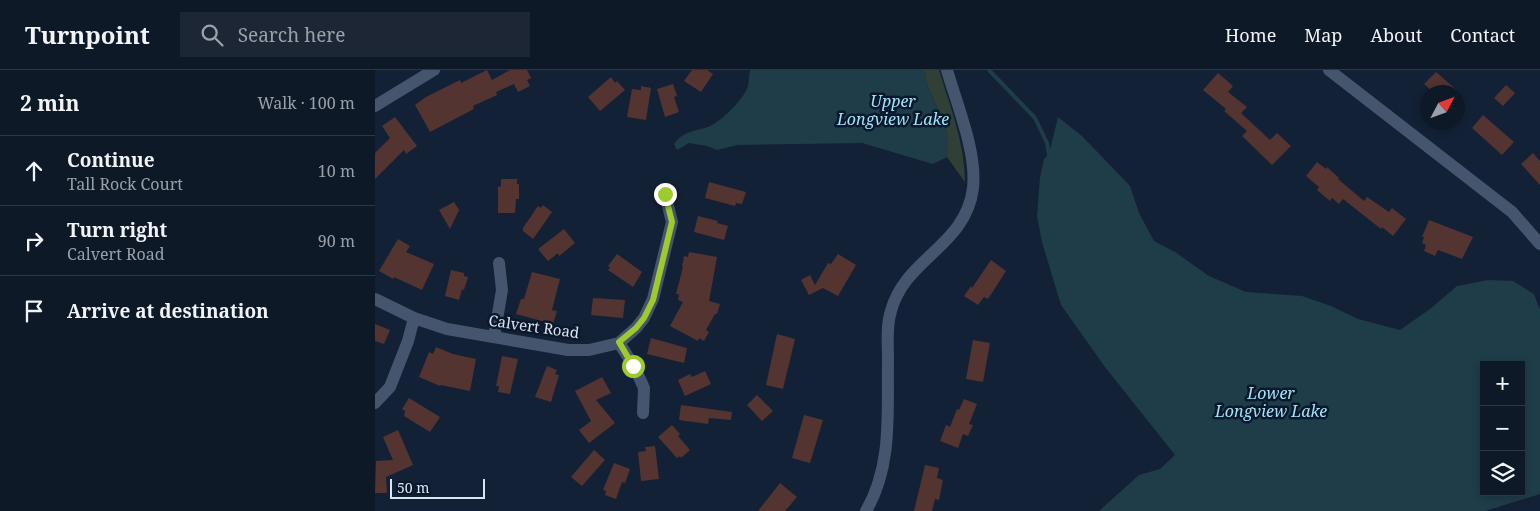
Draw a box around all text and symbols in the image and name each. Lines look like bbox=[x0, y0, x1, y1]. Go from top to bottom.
search box bbox=[180, 12, 530, 57]
text: Turnpoint bbox=[25, 18, 150, 51]
icon: search bbox=[198, 21, 226, 49]
text: Search here bbox=[238, 22, 346, 48]
text: Home bbox=[1225, 23, 1276, 47]
text: Map bbox=[1304, 23, 1342, 47]
text: About bbox=[1370, 23, 1422, 47]
text: Contact bbox=[1450, 23, 1515, 47]
north arrow bbox=[1420, 85, 1465, 130]
text: 2 min bbox=[20, 89, 79, 117]
water label: Upper Longview Lake bbox=[836, 90, 949, 130]
text: Walk · 100 m bbox=[258, 92, 355, 114]
text: Continue bbox=[67, 147, 155, 173]
icon: ahead bbox=[20, 157, 48, 185]
text: 10 m bbox=[318, 160, 355, 182]
text: Tall Rock Court bbox=[67, 173, 183, 195]
route end bbox=[654, 183, 677, 206]
text: Turn right bbox=[67, 217, 167, 243]
icon: right bbox=[20, 227, 48, 255]
text: 90 m bbox=[318, 230, 355, 252]
text: Calvert Road bbox=[67, 243, 165, 265]
icon: arrive bbox=[20, 297, 48, 325]
text: Arrive at destination bbox=[67, 298, 269, 324]
street label: Calvert Road bbox=[487, 310, 581, 342]
route start bbox=[622, 355, 645, 378]
map controls bbox=[1480, 361, 1525, 496]
button: + bbox=[1480, 361, 1525, 406]
water label: Lower Longview Lake bbox=[1214, 382, 1327, 422]
button: − bbox=[1480, 406, 1525, 451]
button: layers bbox=[1480, 451, 1525, 496]
scale bar bbox=[390, 476, 485, 499]
text: 50 m bbox=[397, 478, 430, 497]

